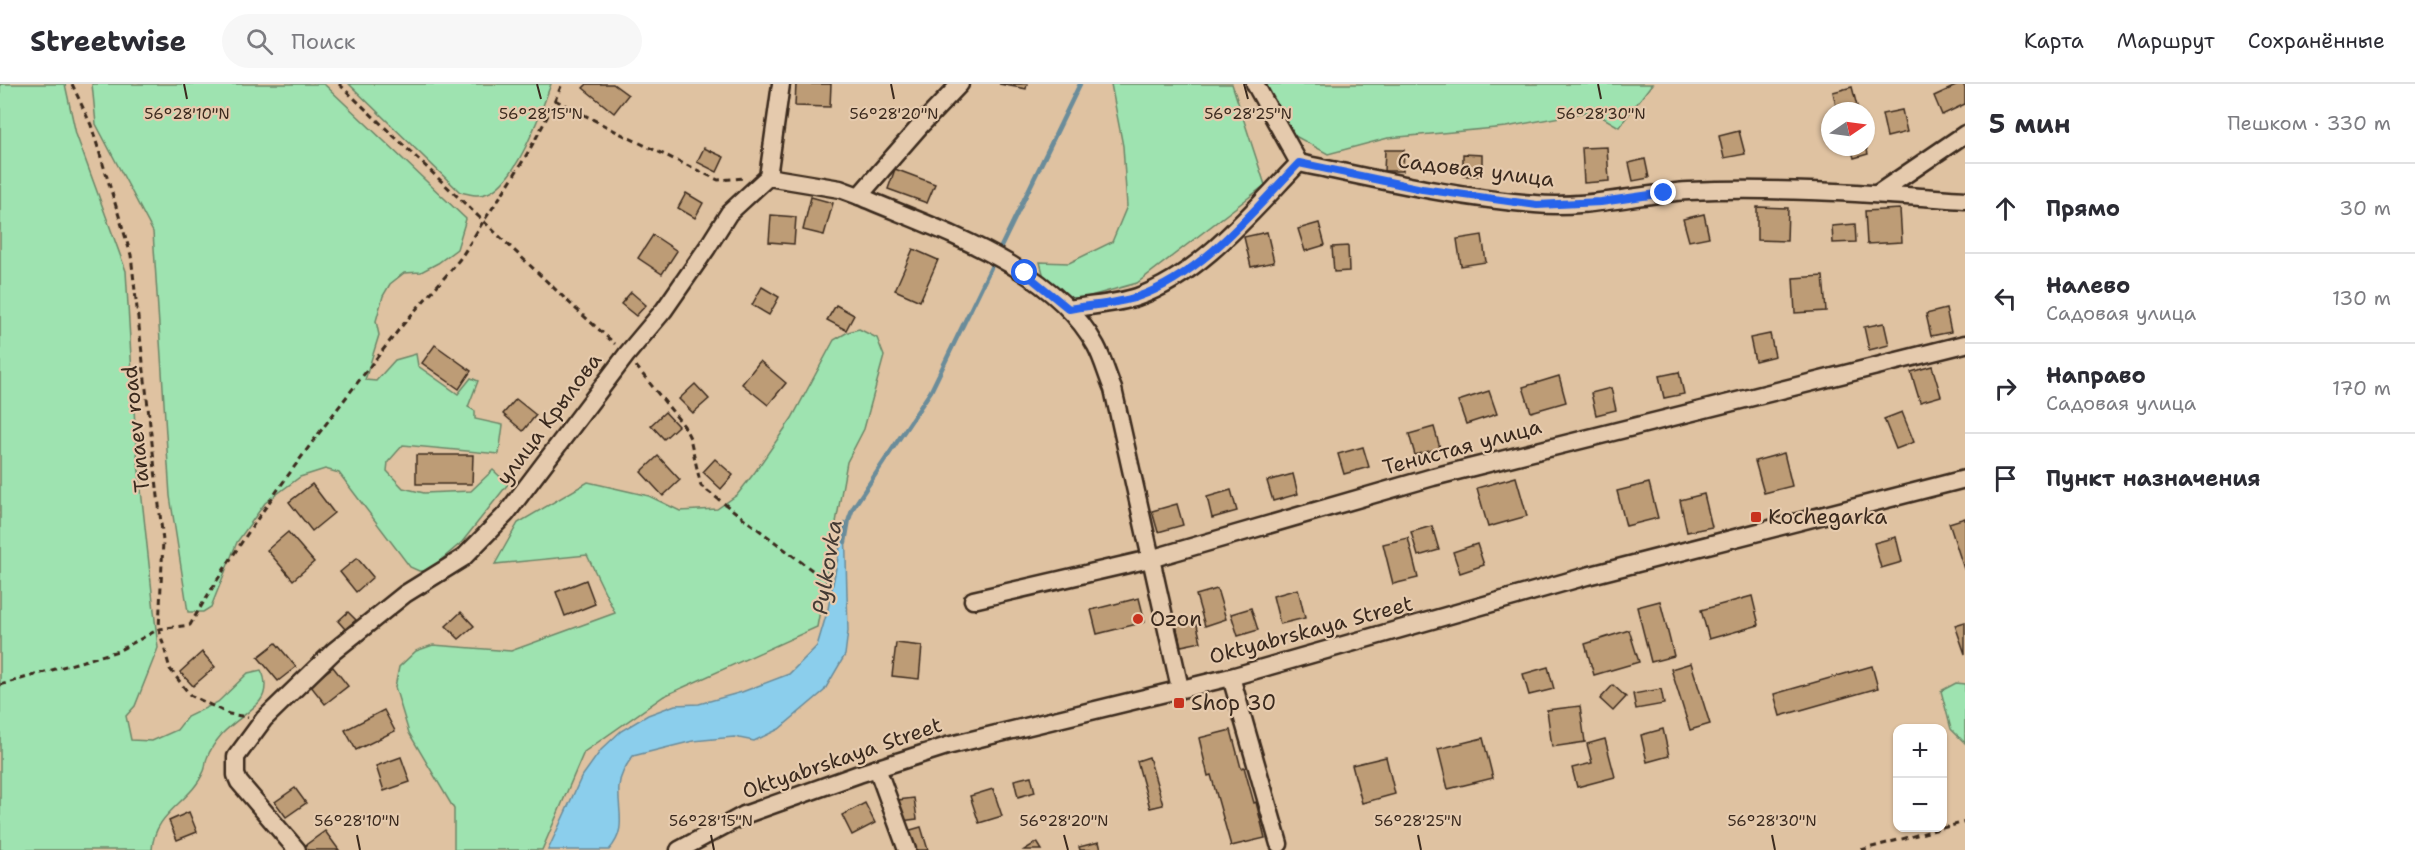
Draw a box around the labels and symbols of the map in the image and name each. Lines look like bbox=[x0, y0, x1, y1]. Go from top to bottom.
north arrow bbox=[1821, 102, 1875, 156]
text: 56°28'10"N bbox=[144, 104, 230, 124]
text: 56°28'15"N bbox=[499, 104, 583, 124]
text: 56°28'20"N bbox=[849, 104, 939, 124]
text: 56°28'25"N bbox=[1204, 104, 1292, 124]
text: 56°28'30"N bbox=[1556, 104, 1646, 124]
street label: Садовая улица bbox=[1396, 146, 1556, 194]
route end bbox=[1650, 179, 1676, 205]
route start bbox=[1011, 259, 1037, 285]
street label: улица Крылова bbox=[490, 347, 608, 491]
street label: Tanaev road bbox=[115, 364, 157, 494]
street label: Тенистая улица bbox=[1380, 412, 1544, 482]
place label: Kochegarka bbox=[1768, 503, 1887, 531]
marker: Kochegarka bbox=[1749, 510, 1763, 524]
water label: Pylkovka bbox=[805, 518, 849, 616]
street label: Oktyabrskaya Street bbox=[1206, 589, 1416, 671]
place label: Ozon bbox=[1150, 605, 1202, 633]
marker: Ozon bbox=[1131, 612, 1145, 626]
place label: Shop 30 bbox=[1191, 689, 1276, 717]
marker: Shop 30 bbox=[1172, 696, 1186, 710]
street label: Oktyabrskaya Street bbox=[738, 711, 946, 805]
text: 56°28'10"N bbox=[314, 811, 400, 831]
text: 56°28'15"N bbox=[669, 811, 753, 831]
text: 56°28'20"N bbox=[1019, 811, 1109, 831]
text: 56°28'25"N bbox=[1374, 811, 1462, 831]
text: 56°28'30"N bbox=[1727, 811, 1817, 831]

